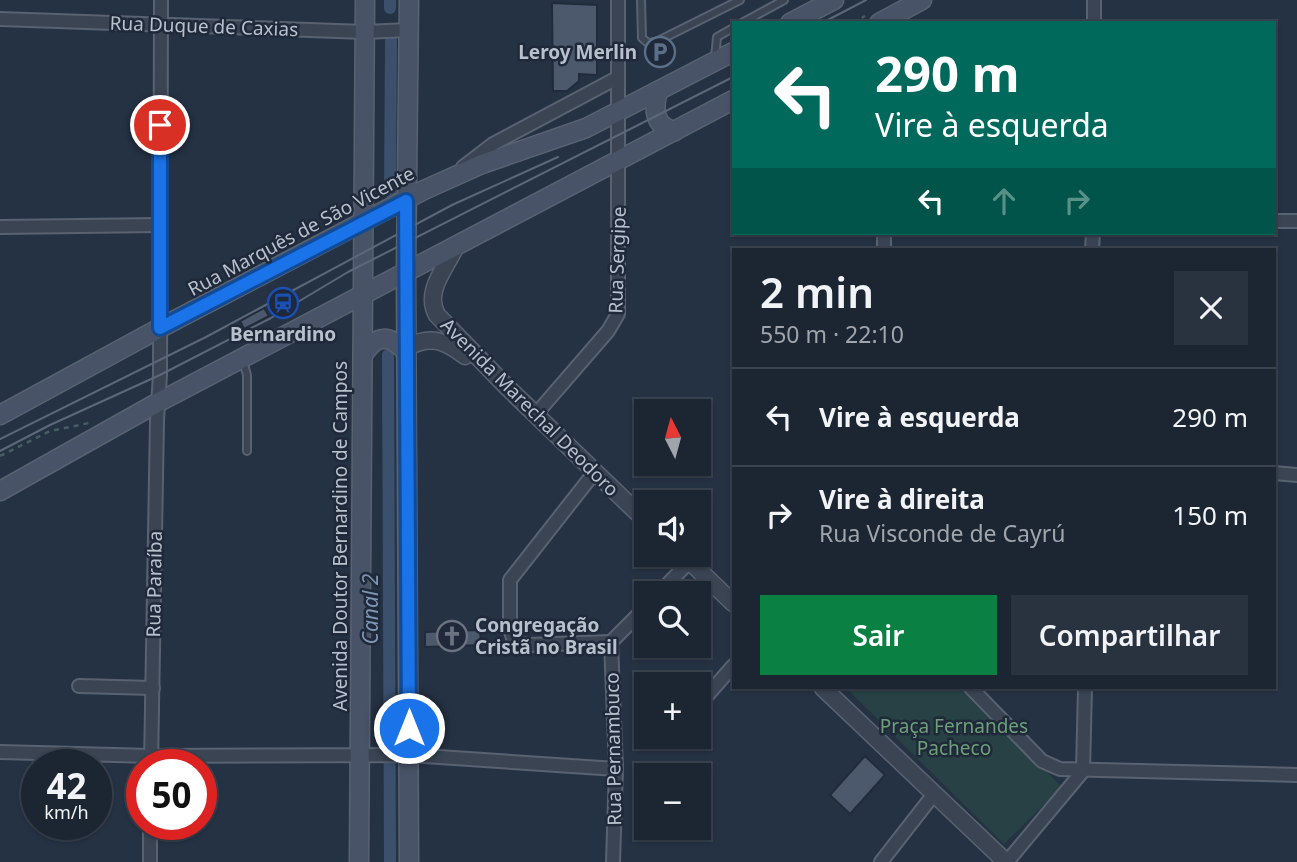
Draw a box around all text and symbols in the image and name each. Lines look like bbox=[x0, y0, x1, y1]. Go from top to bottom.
street label: Rua Duque de Caxias bbox=[109, 10, 299, 42]
parking icon: Leroy Merlin bbox=[643, 35, 677, 69]
place label: Leroy Merlin bbox=[518, 39, 637, 65]
text: 290 m bbox=[875, 40, 1020, 106]
icon: left bbox=[760, 49, 851, 140]
pin bbox=[130, 95, 190, 155]
text: Vire à esquerda bbox=[875, 103, 1109, 146]
icon: arrive bbox=[141, 106, 179, 144]
street label: Rua Marquês de São Vicente bbox=[183, 160, 419, 302]
icon: left bbox=[912, 182, 950, 220]
icon: ahead bbox=[985, 182, 1023, 220]
icon: right bbox=[1058, 182, 1096, 220]
street label: Rua Sergipe bbox=[602, 206, 632, 314]
text: 2 min bbox=[760, 263, 874, 320]
button: close bbox=[1174, 271, 1248, 345]
station icon: Bernardino bbox=[266, 286, 300, 320]
street label: Avenida Marechal Deodoro bbox=[435, 312, 625, 502]
text: 550 m · 22:10 bbox=[760, 318, 904, 350]
place label: Bernardino bbox=[230, 321, 336, 347]
street label: Avenida Doutor Bernardino de Campos bbox=[327, 361, 353, 711]
icon: left bbox=[760, 398, 798, 436]
north arrow bbox=[634, 399, 710, 476]
map controls bbox=[634, 399, 711, 840]
text: Vire à esquerda bbox=[819, 399, 1020, 435]
text: 290 m bbox=[1172, 399, 1248, 435]
text: Vire à direita bbox=[819, 481, 985, 517]
button: sound bbox=[634, 490, 711, 567]
icon: right bbox=[760, 496, 798, 534]
text: 150 m bbox=[1172, 497, 1248, 533]
text: Rua Visconde de Cayrú bbox=[819, 517, 1065, 549]
street label: Rua Paraíba bbox=[140, 530, 168, 638]
water label: Canal 2 bbox=[356, 573, 384, 644]
button: search bbox=[634, 581, 711, 658]
button: Sair bbox=[760, 595, 997, 675]
button: Compartilhar bbox=[1011, 595, 1248, 675]
place label: Congregação Cristã no Brasil bbox=[475, 612, 618, 660]
church icon: Congregação Cristã no Brasil bbox=[435, 619, 469, 653]
street label: Rua Pernambuco bbox=[599, 672, 627, 826]
button: + bbox=[634, 672, 711, 749]
position arrow bbox=[372, 691, 446, 765]
park label: Praça Fernandes Pacheco bbox=[880, 713, 1028, 761]
speed limit sign: 50 bbox=[126, 749, 217, 840]
text: 42 bbox=[46, 762, 87, 809]
button: − bbox=[634, 763, 711, 840]
text: km/h bbox=[44, 800, 89, 824]

